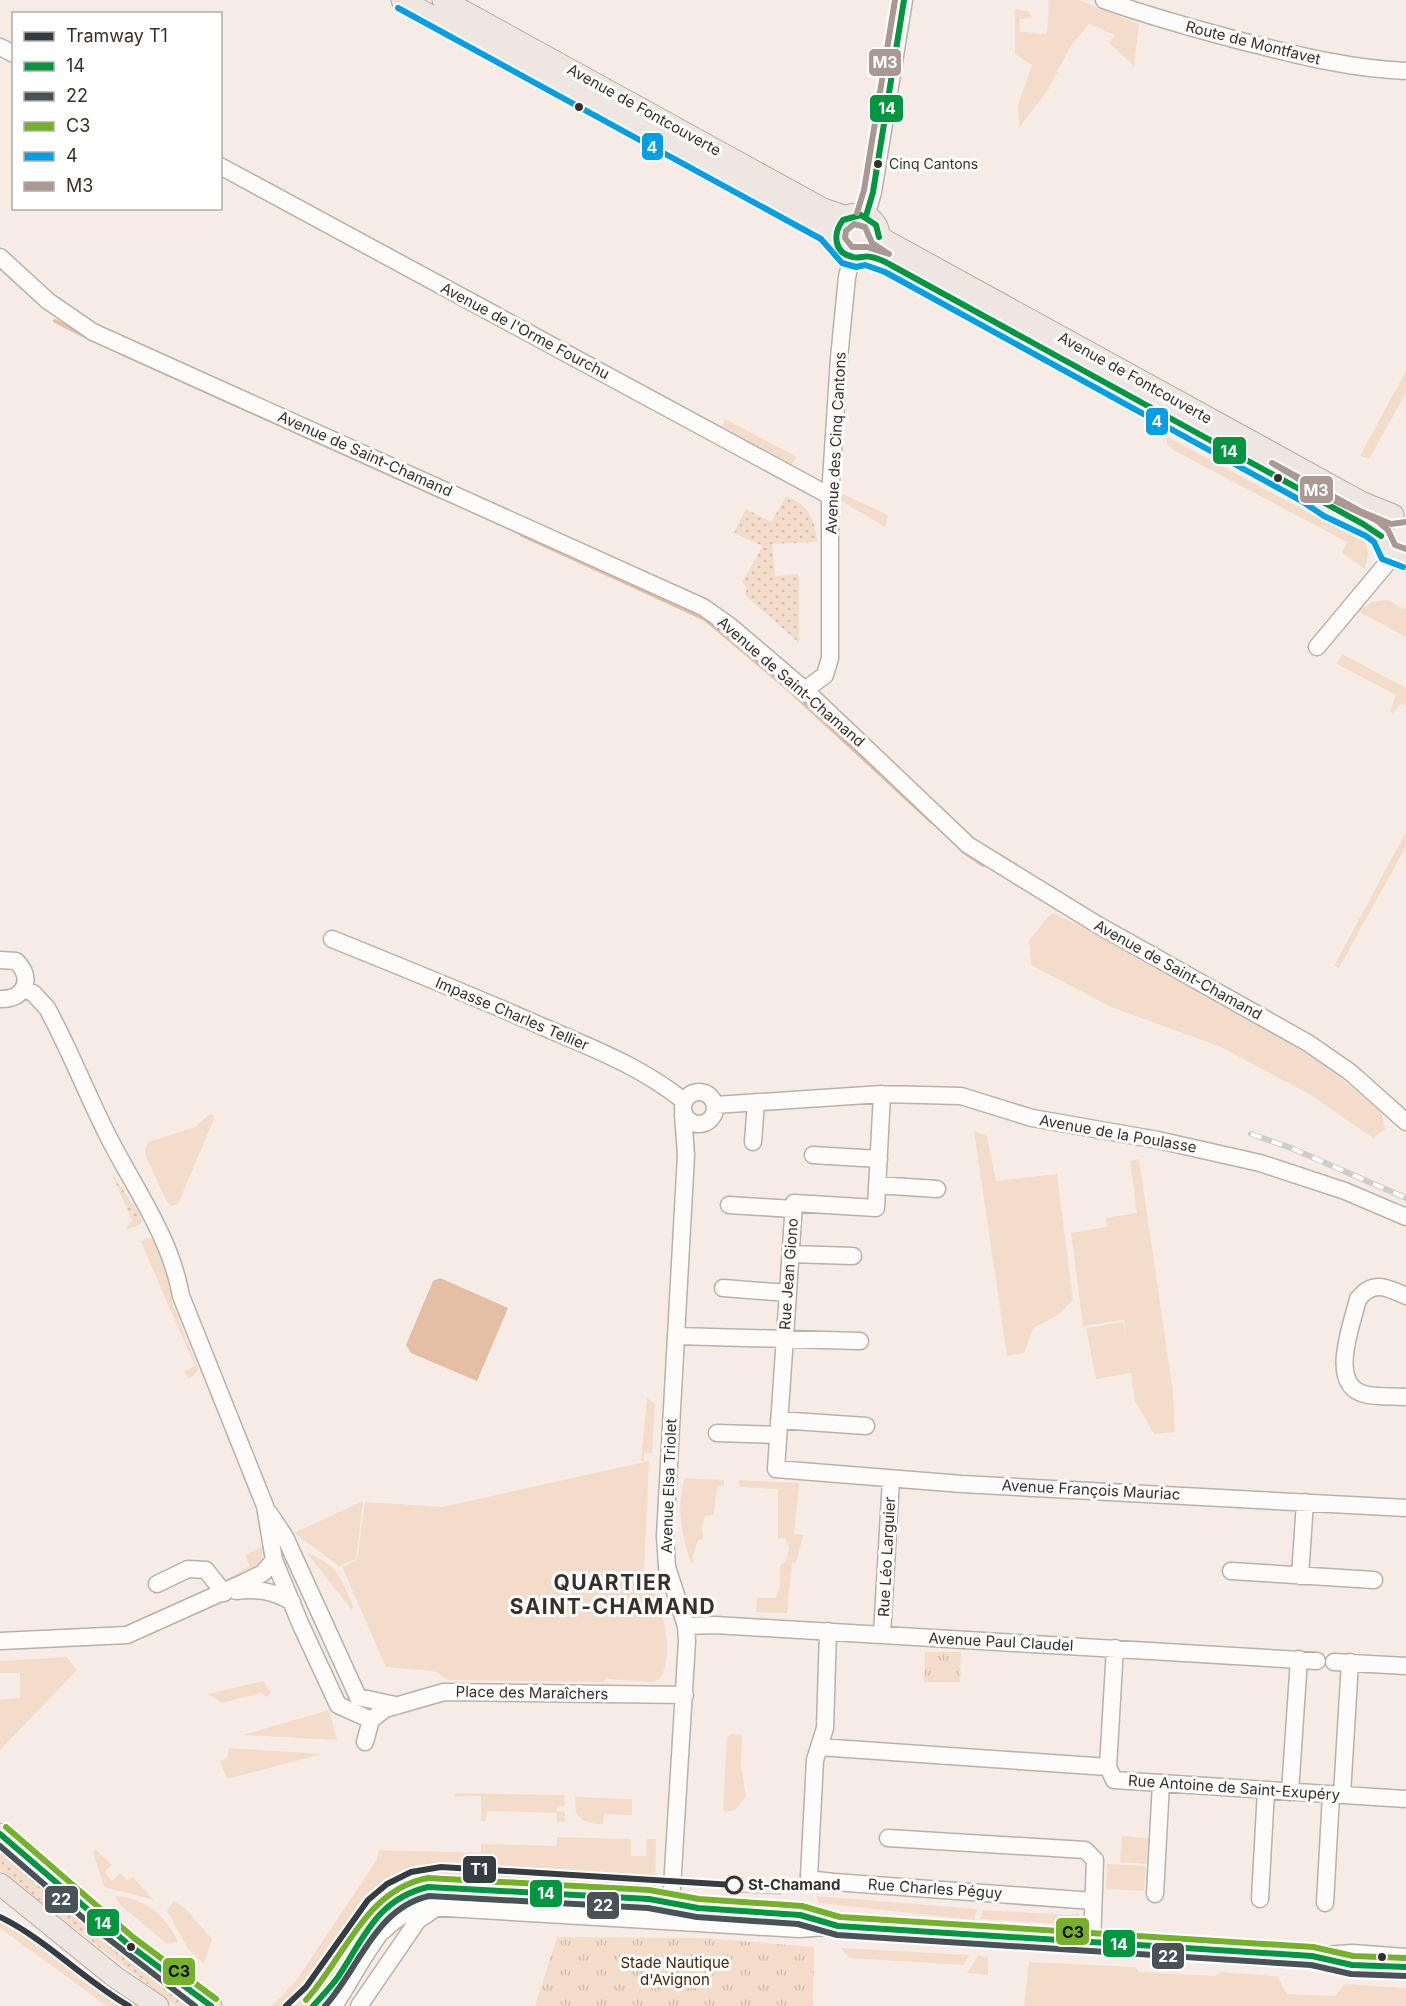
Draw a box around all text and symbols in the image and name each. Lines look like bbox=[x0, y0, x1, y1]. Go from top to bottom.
legend bbox=[12, 12, 222, 210]
street label: Route de Montfavet bbox=[1184, 17, 1323, 68]
text: Tramway T1 bbox=[66, 25, 168, 46]
line badge: M3 bbox=[868, 48, 902, 77]
text: M3 bbox=[872, 52, 898, 72]
text: 14 bbox=[66, 55, 85, 76]
street label: Avenue de Fontcouverte bbox=[564, 59, 724, 160]
text: 22 bbox=[66, 85, 88, 106]
line badge: 14 bbox=[869, 94, 904, 123]
text: 14 bbox=[878, 98, 896, 118]
unlabelled marker bbox=[573, 101, 585, 113]
text: C3 bbox=[66, 115, 90, 136]
line badge: 4 bbox=[641, 132, 664, 161]
text: 4 bbox=[647, 137, 658, 157]
text: 4 bbox=[66, 145, 78, 166]
place label: Cinq Cantons bbox=[889, 155, 978, 172]
marker: Cinq Cantons bbox=[872, 158, 884, 170]
text: M3 bbox=[66, 175, 93, 196]
street label: Avenue de l'Orme Fourchu bbox=[438, 278, 613, 383]
street label: Avenue de Fontcouverte bbox=[1055, 327, 1215, 428]
street label: Avenue des Cinq Cantons bbox=[821, 351, 850, 535]
street label: Avenue de Saint-Chamand bbox=[275, 406, 455, 501]
line badge: 4 bbox=[1145, 407, 1169, 436]
text: 4 bbox=[1152, 411, 1163, 431]
line badge: 14 bbox=[1212, 436, 1247, 465]
text: 14 bbox=[1220, 441, 1238, 461]
unlabelled marker bbox=[1272, 472, 1284, 484]
line badge: M3 bbox=[1299, 475, 1334, 504]
text: M3 bbox=[1303, 480, 1329, 500]
street label: Avenue de Saint-Chamand bbox=[714, 612, 869, 751]
street label: Avenue de Saint-Chamand bbox=[1091, 915, 1265, 1024]
street label: Impasse Charles Tellier bbox=[433, 973, 592, 1055]
street label: Avenue de la Poulasse bbox=[1038, 1110, 1198, 1157]
street label: Rue Jean Giono bbox=[775, 1217, 802, 1331]
street label: Avenue Elsa Triolet bbox=[657, 1418, 680, 1554]
street label: Avenue François Mauriac bbox=[1001, 1475, 1181, 1504]
street label: Rue Léo Larguier bbox=[874, 1496, 899, 1618]
district label: QUARTIER SAINT-CHAMAND bbox=[510, 1570, 716, 1619]
street label: Avenue Paul Claudel bbox=[928, 1628, 1074, 1655]
street label: Place des Maraîchers bbox=[456, 1682, 609, 1703]
street label: Rue Antoine de Saint-Exupéry bbox=[1127, 1771, 1341, 1804]
line badge: T1 bbox=[462, 1855, 497, 1884]
text: T1 bbox=[470, 1859, 488, 1879]
street label: Rue Charles Péguy bbox=[867, 1874, 1004, 1903]
place label: St-Chamand bbox=[748, 1875, 840, 1894]
marker: St-Chamand bbox=[725, 1876, 743, 1894]
line badge: 14 bbox=[529, 1879, 563, 1908]
text: 14 bbox=[537, 1883, 555, 1903]
line badge: 22 bbox=[44, 1885, 79, 1914]
text: 22 bbox=[51, 1889, 71, 1909]
line badge: 22 bbox=[586, 1891, 620, 1920]
text: 22 bbox=[593, 1895, 613, 1915]
line badge: 14 bbox=[86, 1908, 120, 1937]
text: 14 bbox=[94, 1913, 112, 1933]
line badge: C3 bbox=[1055, 1917, 1090, 1946]
text: C3 bbox=[1062, 1922, 1084, 1942]
line badge: 14 bbox=[1102, 1929, 1136, 1958]
text: 14 bbox=[1110, 1934, 1128, 1954]
unlabelled marker bbox=[125, 1941, 137, 1953]
line badge: 22 bbox=[1151, 1942, 1185, 1970]
text: 22 bbox=[1158, 1946, 1178, 1966]
unlabelled marker bbox=[1376, 1951, 1388, 1963]
park label: Stade Nautique d'Avignon bbox=[620, 1953, 730, 1989]
line badge: C3 bbox=[162, 1957, 196, 1986]
text: C3 bbox=[168, 1961, 190, 1981]

